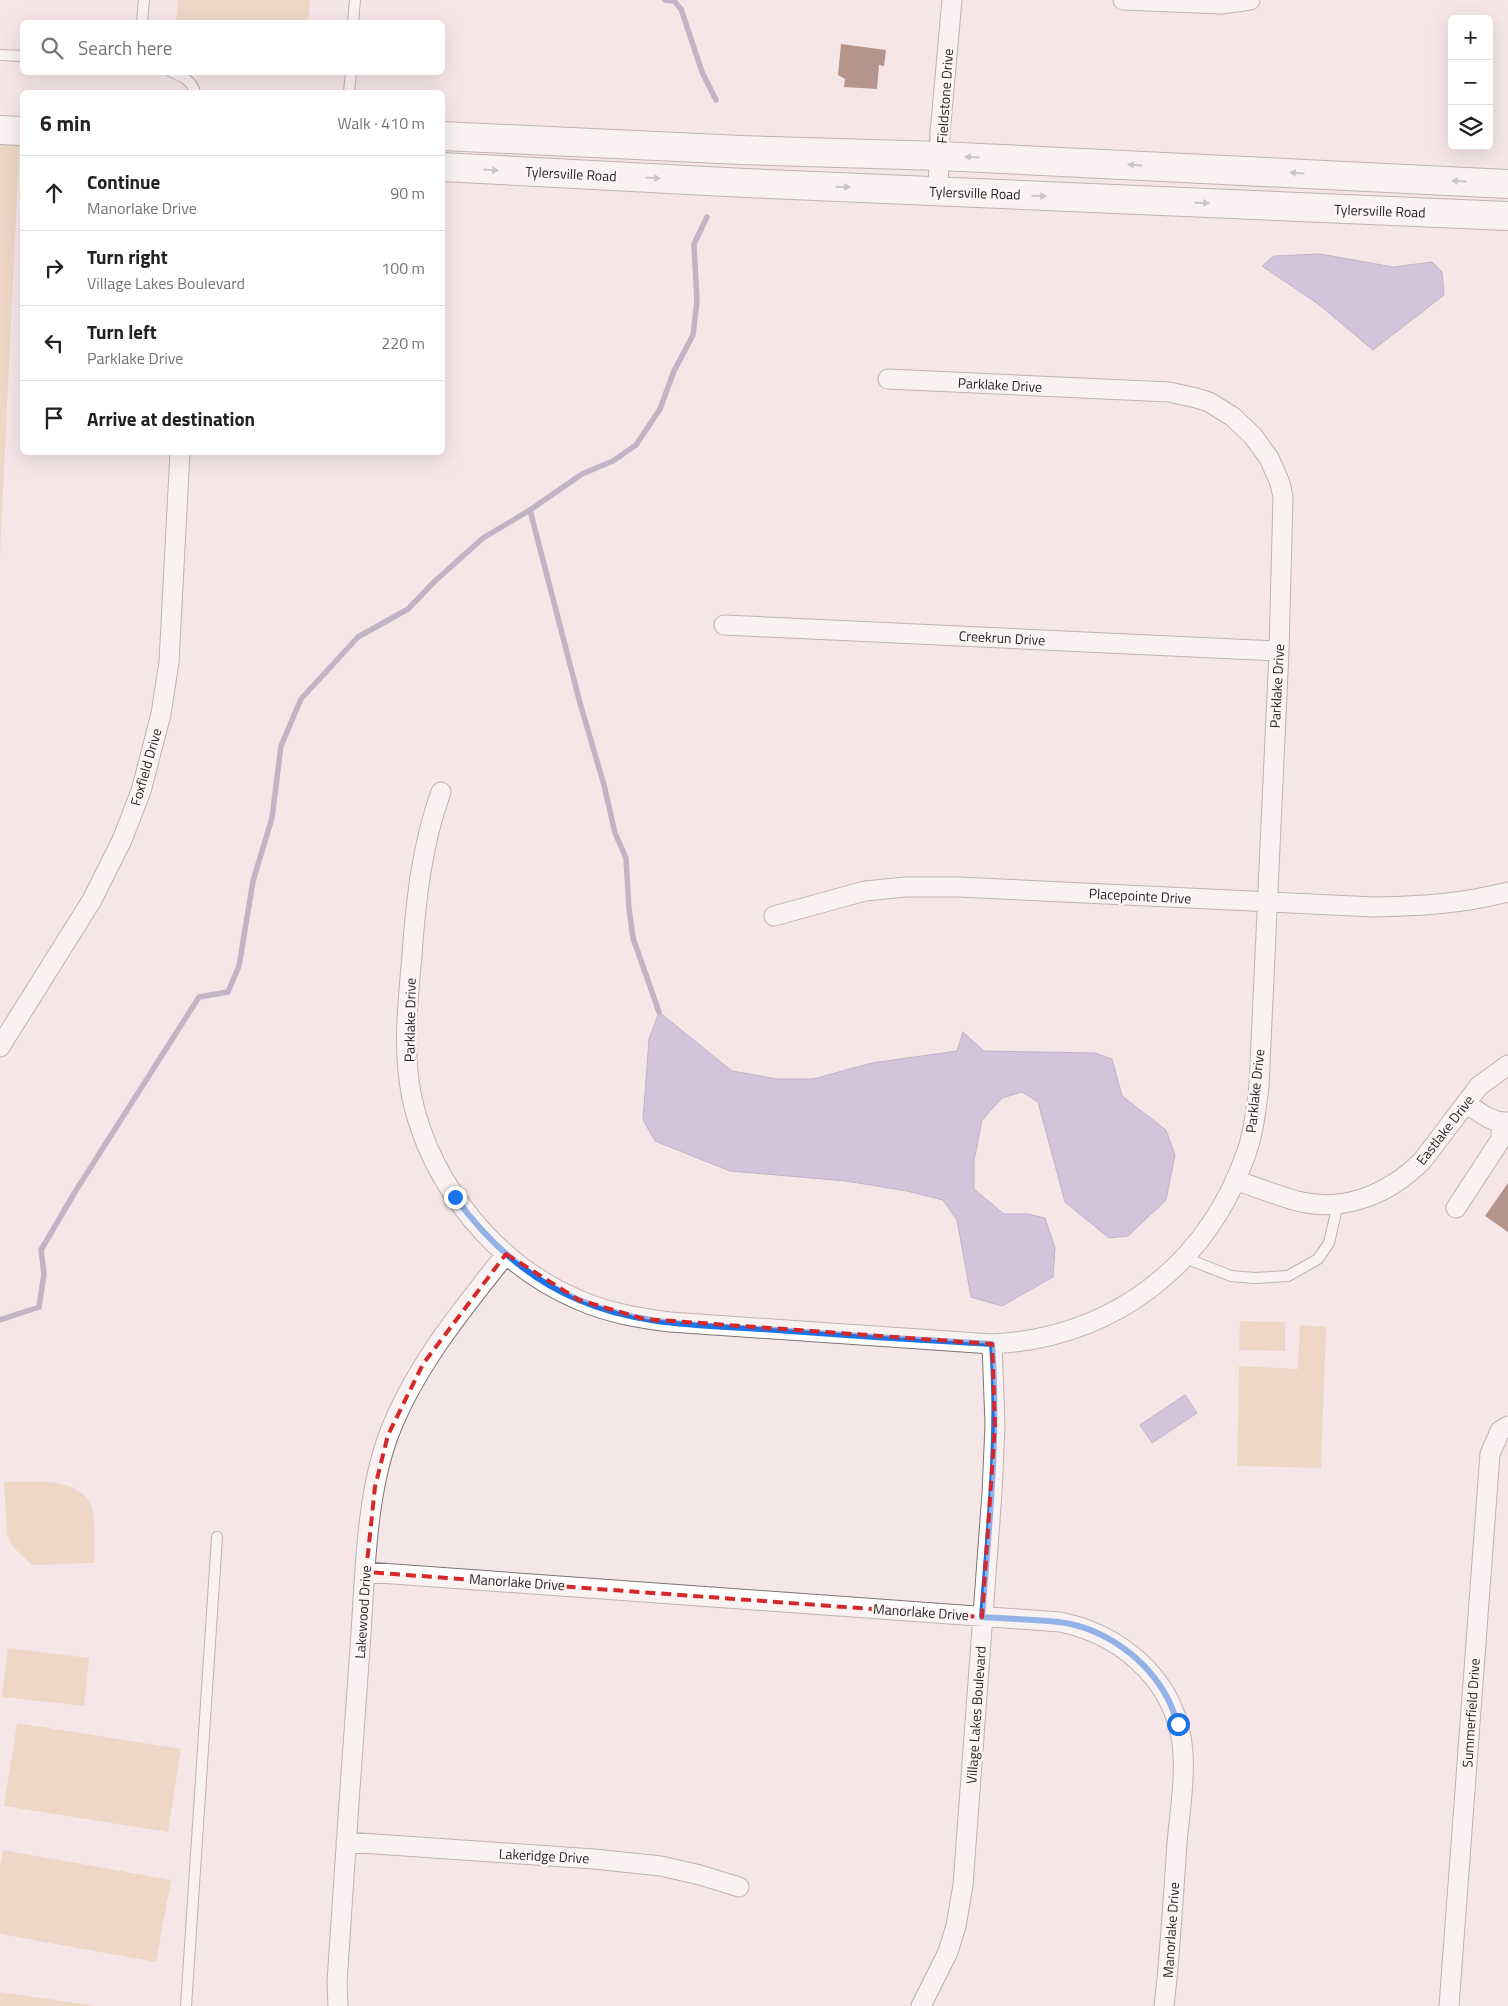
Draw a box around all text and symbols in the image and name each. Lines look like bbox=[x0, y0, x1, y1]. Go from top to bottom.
map controls bbox=[1448, 15, 1493, 150]
button: + bbox=[1448, 15, 1493, 60]
search box bbox=[20, 20, 445, 75]
text: Search here bbox=[78, 33, 172, 62]
icon: search bbox=[38, 34, 66, 62]
street label: Fieldstone Drive bbox=[931, 48, 958, 144]
button: − bbox=[1448, 60, 1493, 105]
button: layers bbox=[1448, 105, 1493, 150]
text: 6 min bbox=[40, 107, 91, 139]
text: Walk · 410 m bbox=[337, 111, 425, 135]
one-way arrow bbox=[964, 153, 980, 161]
street label: Tylersville Road bbox=[525, 161, 617, 186]
one-way arrow bbox=[1126, 161, 1142, 169]
one-way arrow bbox=[483, 166, 499, 174]
text: Continue bbox=[87, 167, 160, 196]
one-way arrow bbox=[1289, 169, 1305, 177]
one-way arrow bbox=[646, 175, 662, 183]
one-way arrow bbox=[1451, 177, 1467, 185]
icon: ahead bbox=[40, 179, 68, 207]
street label: Tylersville Road bbox=[929, 180, 1021, 205]
text: 90 m bbox=[390, 181, 425, 205]
one-way arrow bbox=[835, 184, 851, 192]
one-way arrow bbox=[1032, 192, 1048, 200]
text: Manorlake Drive bbox=[87, 196, 197, 220]
street label: Tylersville Road bbox=[1334, 198, 1426, 223]
one-way arrow bbox=[1194, 199, 1210, 207]
text: Turn right bbox=[87, 242, 168, 271]
icon: right bbox=[40, 254, 68, 282]
text: 100 m bbox=[381, 256, 425, 280]
text: Village Lakes Boulevard bbox=[87, 271, 245, 295]
text: Turn left bbox=[87, 317, 157, 346]
icon: left bbox=[40, 329, 68, 357]
text: 220 m bbox=[381, 331, 425, 355]
text: Parklake Drive bbox=[87, 346, 183, 370]
street label: Parklake Drive bbox=[957, 372, 1043, 397]
icon: arrive bbox=[40, 404, 68, 432]
text: Arrive at destination bbox=[87, 404, 255, 433]
street label: Creekrun Drive bbox=[958, 625, 1046, 650]
street label: Parklake Drive bbox=[1264, 643, 1289, 729]
street label: Foxfield Drive bbox=[124, 726, 167, 808]
street label: Placepointe Drive bbox=[1088, 882, 1192, 909]
street label: Parklake Drive bbox=[398, 978, 421, 1062]
street label: Parklake Drive bbox=[1240, 1048, 1269, 1134]
street label: Eastlake Drive bbox=[1411, 1090, 1479, 1169]
route end bbox=[444, 1186, 467, 1209]
street label: Lakewood Drive bbox=[349, 1564, 376, 1659]
street label: Manorlake Drive bbox=[468, 1568, 566, 1595]
street label: Manorlake Drive bbox=[872, 1598, 970, 1625]
street label: Village Lakes Boulevard bbox=[960, 1645, 991, 1785]
street label: Summerfield Drive bbox=[1456, 1658, 1485, 1768]
route start bbox=[1167, 1713, 1190, 1736]
street label: Lakeridge Drive bbox=[498, 1843, 590, 1868]
street label: Manorlake Drive bbox=[1157, 1881, 1184, 1979]

